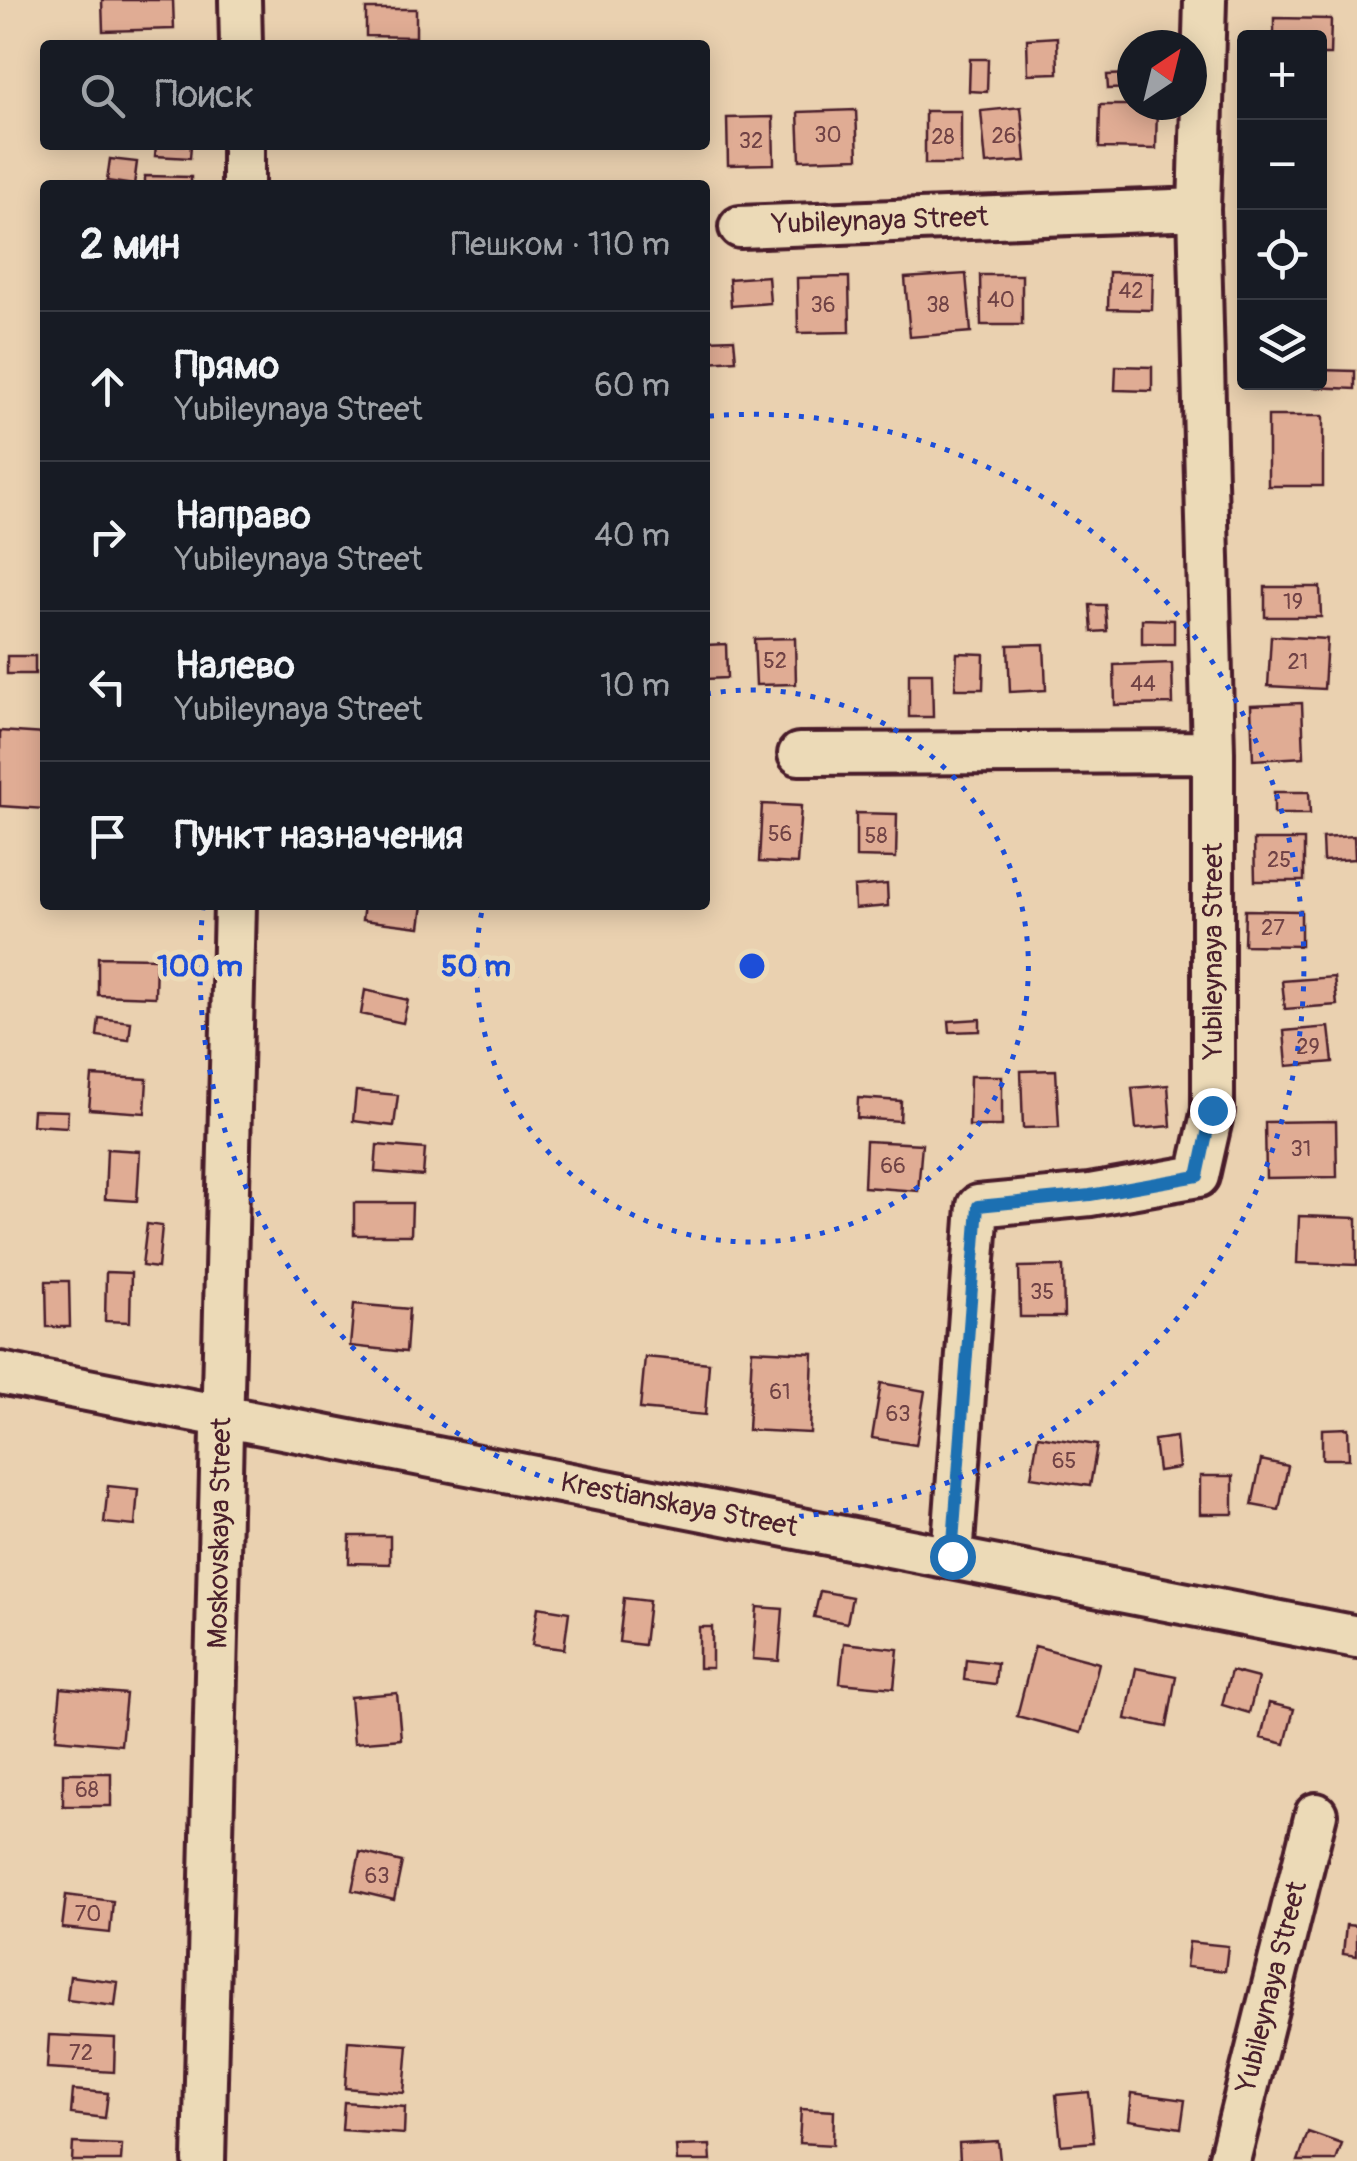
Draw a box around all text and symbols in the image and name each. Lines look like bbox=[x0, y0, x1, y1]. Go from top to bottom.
north arrow bbox=[1117, 30, 1207, 120]
map controls bbox=[1237, 30, 1327, 390]
button: + bbox=[1237, 30, 1327, 120]
search box bbox=[40, 40, 710, 150]
icon: search bbox=[75, 68, 130, 123]
text: Поиск bbox=[155, 71, 254, 119]
button: − bbox=[1237, 120, 1327, 210]
house number: 30 bbox=[814, 121, 842, 149]
house number: 26 bbox=[991, 122, 1017, 150]
house number: 28 bbox=[931, 123, 955, 151]
house number: 32 bbox=[739, 127, 763, 155]
street label: Yubileynaya Street bbox=[770, 200, 990, 242]
button: locate bbox=[1237, 210, 1327, 300]
text: 2 мин bbox=[80, 219, 180, 271]
text: Пешком · 110 m bbox=[451, 225, 670, 265]
house number: 42 bbox=[1118, 277, 1144, 305]
house number: 40 bbox=[987, 286, 1015, 314]
house number: 36 bbox=[810, 291, 836, 319]
house number: 38 bbox=[926, 291, 950, 319]
button: layers bbox=[1237, 300, 1327, 390]
text: Прямо bbox=[175, 342, 279, 390]
icon: ahead bbox=[80, 359, 135, 414]
text: 60 m bbox=[594, 366, 670, 406]
text: Yubileynaya Street bbox=[175, 390, 422, 430]
text: Направо bbox=[175, 492, 311, 540]
icon: right bbox=[80, 509, 135, 564]
text: 40 m bbox=[594, 516, 670, 556]
text: Yubileynaya Street bbox=[175, 540, 422, 580]
house number: 19 bbox=[1283, 588, 1303, 616]
text: Налево bbox=[175, 642, 295, 690]
house number: 52 bbox=[763, 647, 787, 675]
house number: 21 bbox=[1288, 648, 1308, 676]
icon: left bbox=[80, 659, 135, 714]
text: 10 m bbox=[600, 666, 670, 706]
house number: 44 bbox=[1130, 670, 1156, 698]
text: Yubileynaya Street bbox=[175, 690, 422, 730]
icon: arrive bbox=[80, 809, 135, 864]
text: Пункт назначения bbox=[175, 812, 463, 860]
house number: 56 bbox=[768, 820, 792, 848]
house number: 58 bbox=[864, 822, 888, 850]
street label: Yubileynaya Street bbox=[1196, 842, 1231, 1060]
house number: 25 bbox=[1267, 846, 1291, 874]
house number: 27 bbox=[1261, 914, 1285, 942]
text: 100 m bbox=[157, 948, 243, 985]
text: 50 m bbox=[441, 948, 511, 985]
centre of rings bbox=[734, 948, 770, 984]
house number: 29 bbox=[1296, 1033, 1320, 1061]
route end bbox=[1190, 1088, 1236, 1134]
house number: 31 bbox=[1291, 1135, 1311, 1163]
house number: 66 bbox=[880, 1152, 906, 1180]
house number: 35 bbox=[1030, 1278, 1054, 1306]
house number: 61 bbox=[769, 1378, 791, 1406]
house number: 63 bbox=[885, 1400, 911, 1428]
street label: Moskovskaya Street bbox=[200, 1416, 240, 1649]
house number: 65 bbox=[1052, 1447, 1076, 1475]
street label: Krestianskaya Street bbox=[558, 1465, 801, 1545]
route start bbox=[930, 1534, 976, 1580]
house number: 68 bbox=[75, 1776, 99, 1804]
house number: 63 bbox=[364, 1862, 390, 1890]
street label: Yubileynaya Street bbox=[1229, 1877, 1315, 2097]
house number: 70 bbox=[75, 1900, 101, 1928]
house number: 72 bbox=[69, 2039, 93, 2067]

